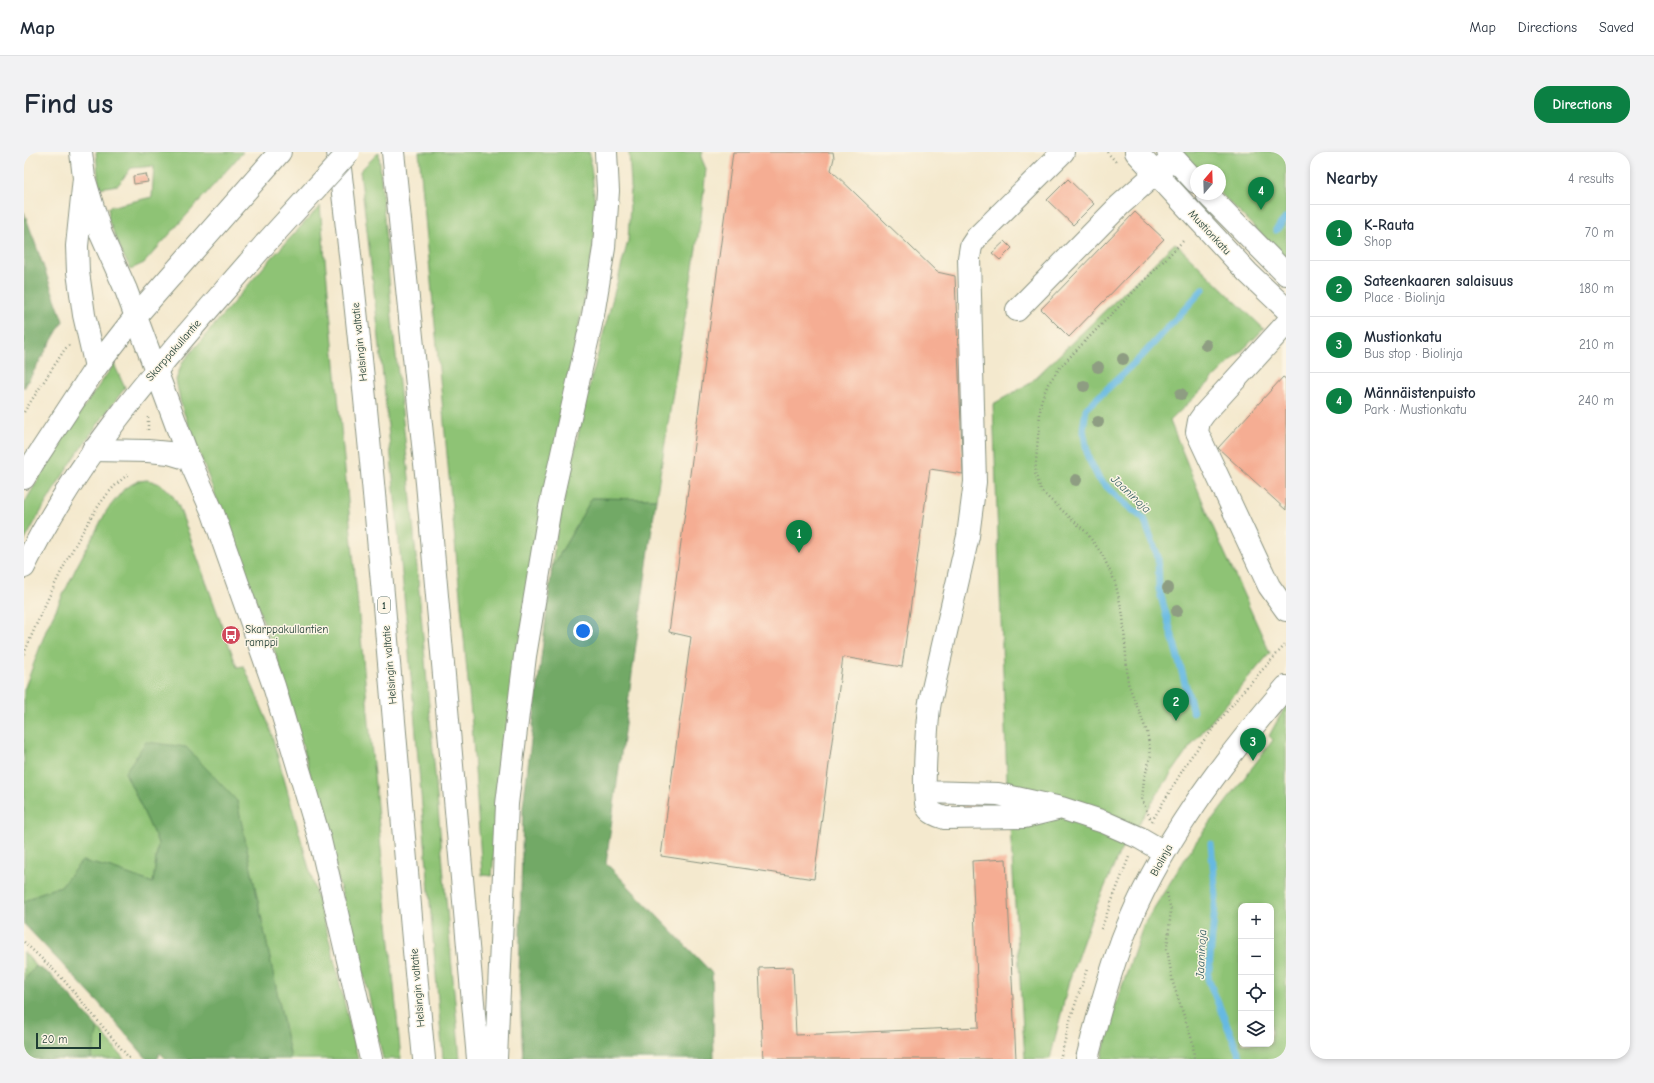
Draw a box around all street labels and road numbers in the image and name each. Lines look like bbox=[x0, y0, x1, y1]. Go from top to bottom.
street label: Mustionkatu bbox=[1186, 207, 1234, 257]
street label: Helsingin valtatie bbox=[349, 301, 370, 382]
street label: Skarppakullantie bbox=[143, 317, 204, 384]
road number: 1 bbox=[378, 597, 390, 613]
street label: Helsingin valtatie bbox=[380, 624, 399, 705]
street label: Biolinja bbox=[1147, 842, 1175, 878]
street label: Helsingin valtatie bbox=[408, 947, 427, 1028]

